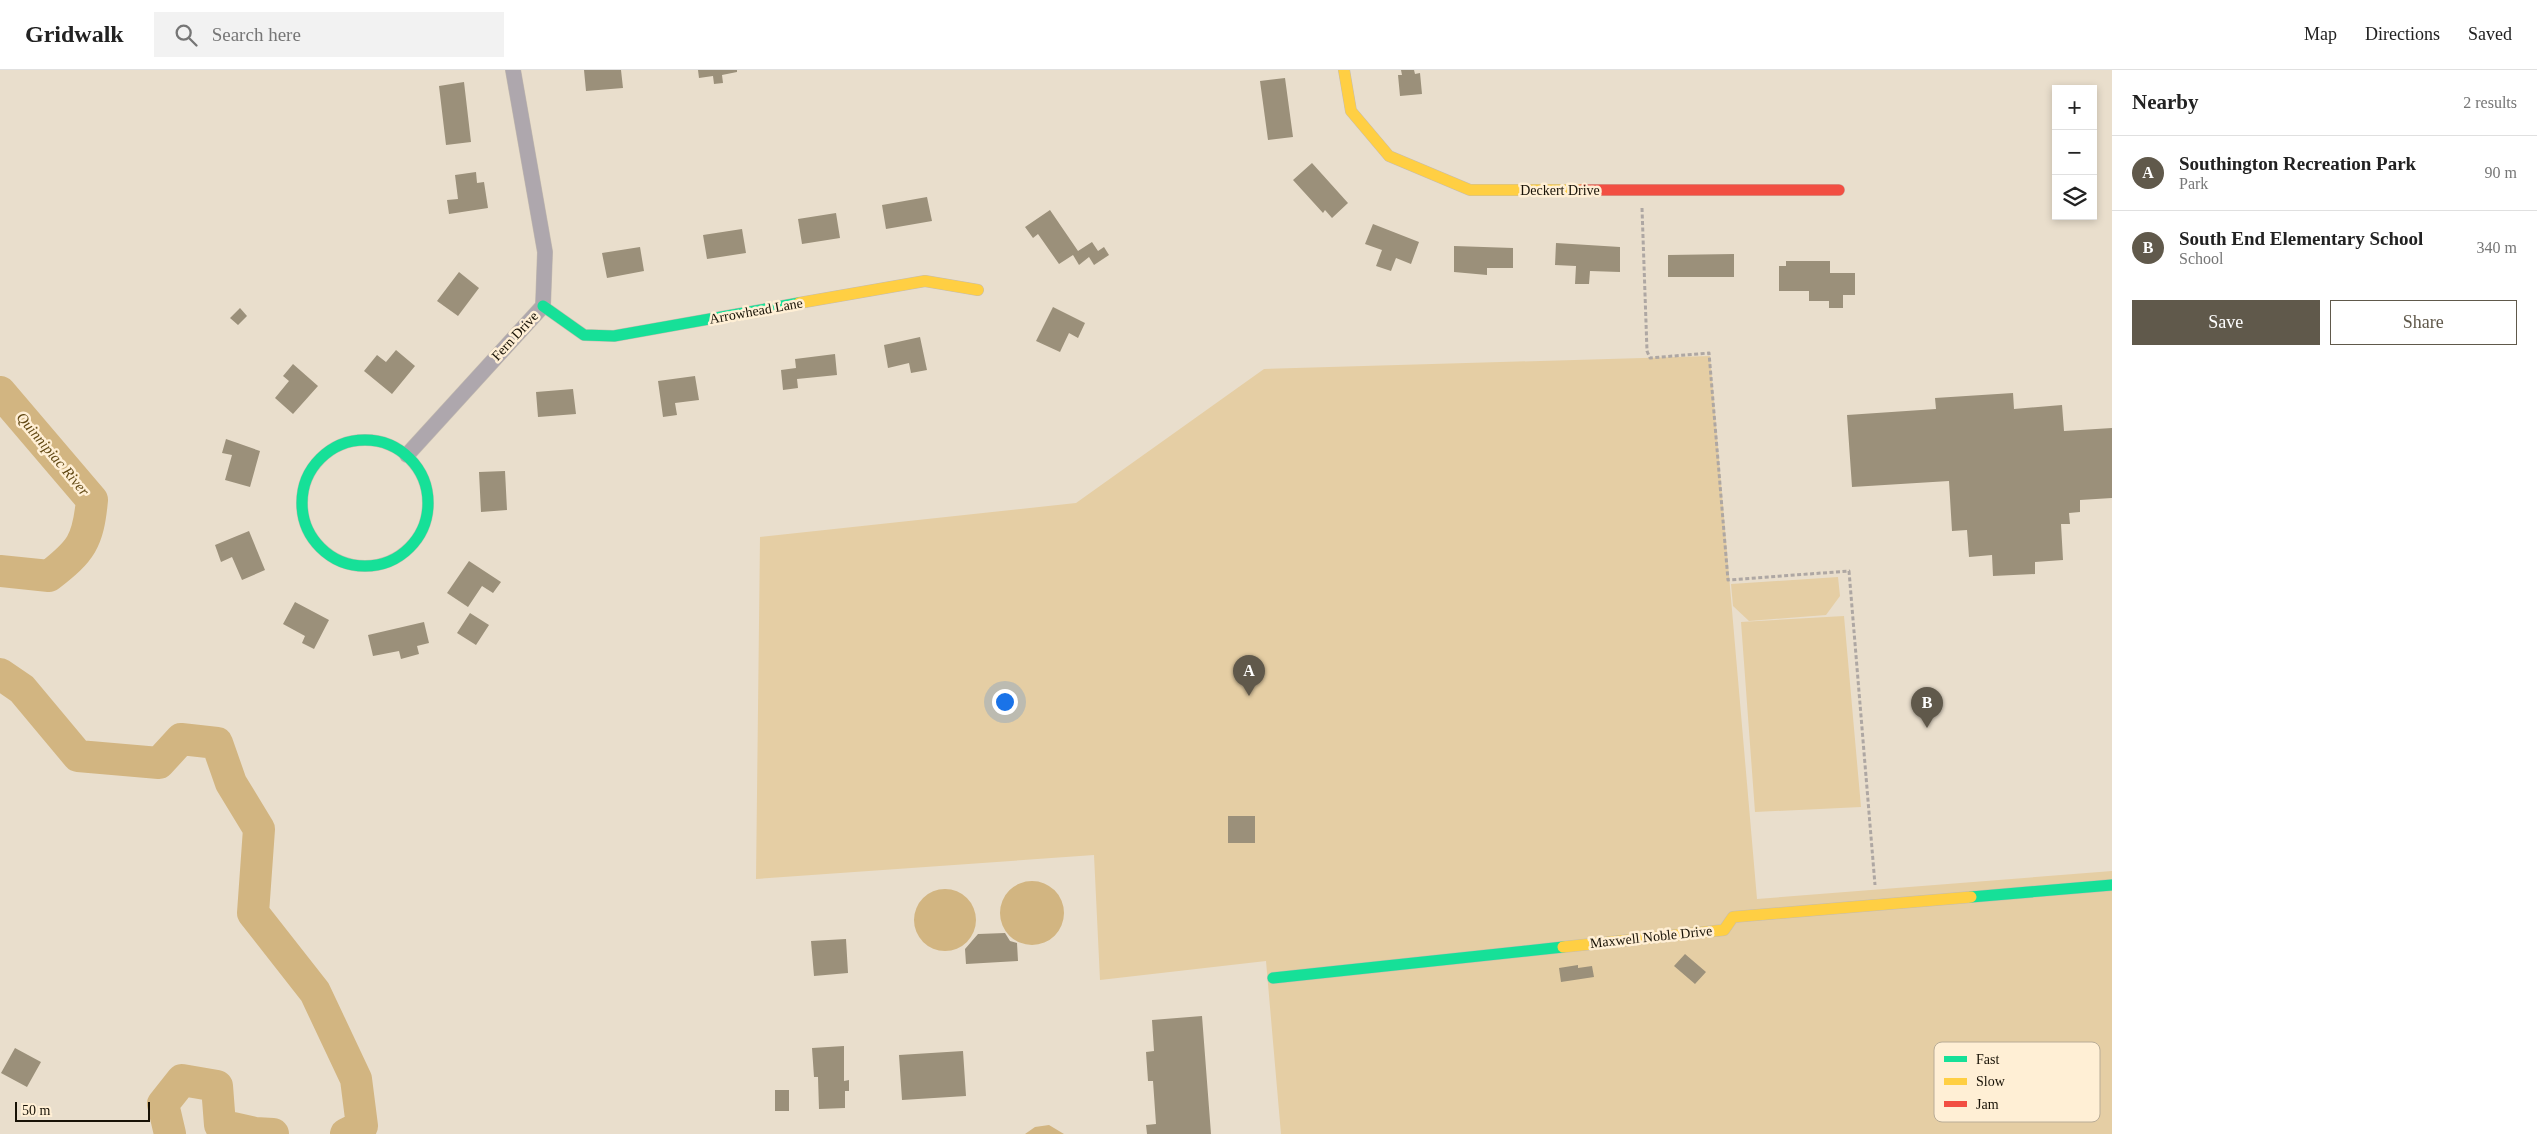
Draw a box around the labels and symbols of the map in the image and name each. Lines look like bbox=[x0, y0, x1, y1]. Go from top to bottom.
street label: Deckert Drive bbox=[1520, 183, 1600, 198]
street label: Arrowhead Lane bbox=[708, 295, 804, 327]
street label: Fern Drive bbox=[489, 309, 541, 363]
water label: Quinnipiac River bbox=[14, 409, 93, 499]
pin: A bbox=[1233, 655, 1265, 696]
pin: B bbox=[1911, 687, 1943, 728]
your location bbox=[992, 689, 1018, 715]
street label: Maxwell Noble Drive bbox=[1589, 923, 1713, 951]
legend bbox=[1934, 1042, 2100, 1122]
text: Fast bbox=[1976, 1052, 1999, 1067]
text: Slow bbox=[1976, 1074, 2006, 1089]
text: Jam bbox=[1976, 1097, 1999, 1112]
scale bar bbox=[15, 1099, 150, 1122]

